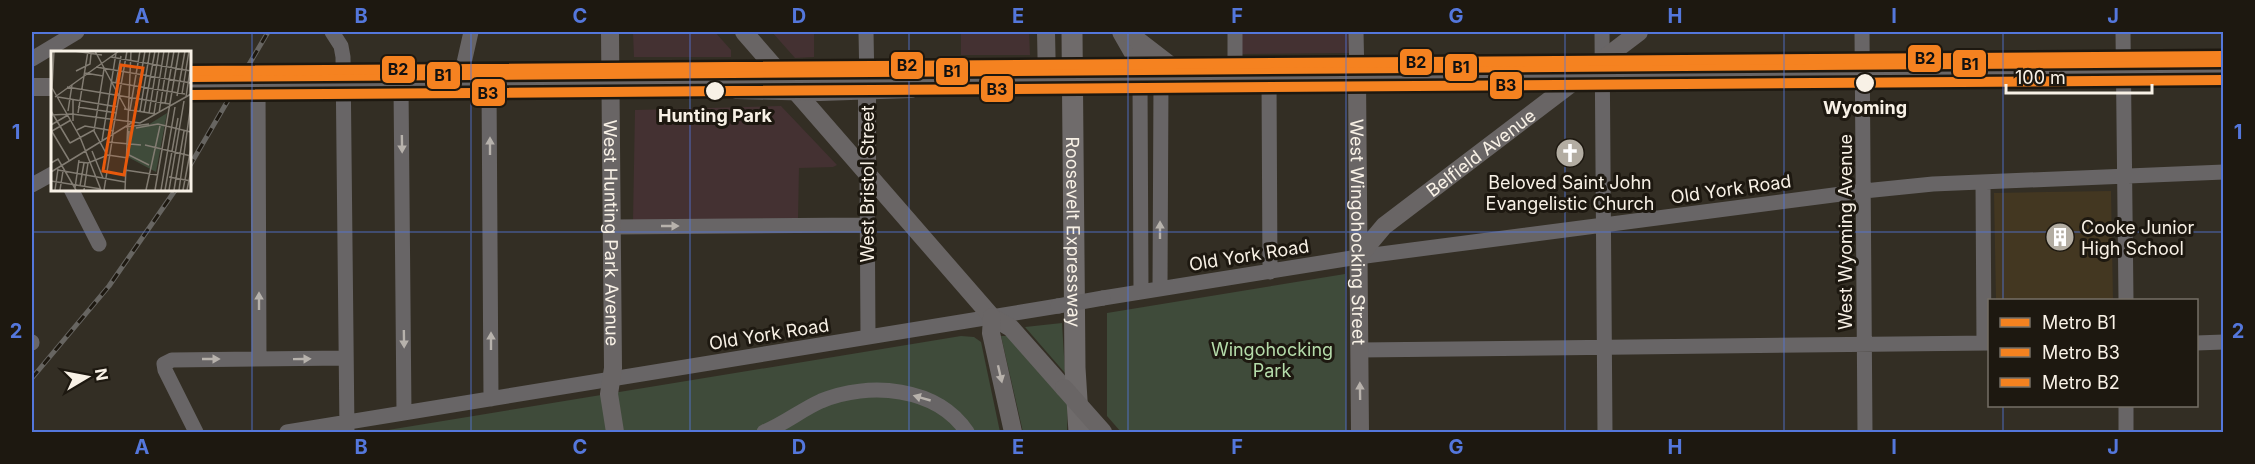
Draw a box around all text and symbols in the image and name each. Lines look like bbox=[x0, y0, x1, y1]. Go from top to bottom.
text: A bbox=[135, 4, 150, 28]
text: B bbox=[354, 4, 368, 28]
text: C bbox=[573, 4, 587, 28]
text: D bbox=[792, 4, 806, 28]
text: E bbox=[1012, 4, 1024, 28]
text: F bbox=[1231, 4, 1243, 28]
text: G bbox=[1448, 4, 1464, 28]
text: H bbox=[1668, 4, 1682, 28]
text: I bbox=[1891, 4, 1897, 28]
text: J bbox=[2107, 4, 2119, 28]
line badge: B2 bbox=[1907, 44, 1942, 73]
line badge: B2 bbox=[1399, 48, 1433, 76]
text: B2 bbox=[1915, 48, 1935, 68]
line badge: B1 bbox=[1952, 49, 1987, 78]
inset map bbox=[51, 51, 190, 190]
line badge: B2 bbox=[890, 51, 924, 80]
text: B2 bbox=[1406, 52, 1426, 72]
line badge: B1 bbox=[1444, 53, 1478, 82]
text: B1 bbox=[1961, 54, 1979, 74]
line badge: B2 bbox=[381, 55, 416, 84]
text: B2 bbox=[897, 55, 917, 75]
line badge: B1 bbox=[935, 57, 969, 86]
text: B1 bbox=[1452, 57, 1470, 77]
scale bar bbox=[2006, 57, 2152, 95]
text: B2 bbox=[388, 59, 408, 79]
line badge: B1 bbox=[426, 61, 461, 90]
text: B1 bbox=[943, 61, 961, 81]
text: B1 bbox=[434, 65, 452, 85]
text: 100 m bbox=[2015, 67, 2066, 88]
line badge: B3 bbox=[1489, 71, 1523, 100]
marker: Wyoming bbox=[1854, 72, 1876, 94]
line badge: B3 bbox=[980, 75, 1014, 103]
text: B3 bbox=[1496, 75, 1516, 95]
line badge: B3 bbox=[471, 78, 506, 107]
text: B3 bbox=[987, 79, 1007, 99]
marker: Hunting Park bbox=[704, 80, 726, 102]
text: B3 bbox=[478, 83, 498, 103]
place label: Wyoming bbox=[1823, 97, 1907, 118]
street label: Belfield Avenue bbox=[1422, 104, 1540, 201]
place label: Hunting Park bbox=[658, 105, 773, 126]
street label: West Bristol Street bbox=[857, 105, 878, 263]
street label: West Wingohocking Street bbox=[1347, 119, 1370, 345]
text: 1 bbox=[12, 120, 20, 144]
street label: West Hunting Park Avenue bbox=[600, 120, 623, 346]
text: 1 bbox=[2234, 120, 2242, 144]
street label: West Wyoming Avenue bbox=[1835, 134, 1856, 330]
one-way arrow bbox=[397, 135, 407, 154]
one-way arrow bbox=[485, 136, 494, 155]
street label: Roosevelt Expressway bbox=[1062, 136, 1085, 328]
church icon: Beloved Saint John Evangelistic Church bbox=[1554, 137, 1586, 169]
street label: Old York Road bbox=[1669, 170, 1793, 208]
place label: Beloved Saint John Evangelistic Church bbox=[1486, 172, 1654, 214]
place label: Cooke Junior High School bbox=[2081, 217, 2194, 259]
one-way arrow bbox=[661, 221, 680, 231]
one-way arrow bbox=[1155, 221, 1165, 240]
building icon: Cooke Junior High School bbox=[2044, 221, 2076, 253]
street label: Old York Road bbox=[1187, 235, 1311, 275]
one-way arrow bbox=[254, 291, 264, 310]
legend bbox=[1988, 299, 2198, 407]
text: Metro B1 bbox=[2042, 312, 2116, 333]
street label: Old York Road bbox=[707, 314, 831, 354]
text: 2 bbox=[10, 319, 22, 343]
text: 2 bbox=[2232, 319, 2244, 343]
one-way arrow bbox=[399, 330, 408, 349]
one-way arrow bbox=[486, 331, 496, 350]
park label: Wingohocking Park bbox=[1211, 339, 1333, 381]
text: Metro B3 bbox=[2042, 342, 2120, 363]
north arrow bbox=[57, 347, 117, 407]
one-way arrow bbox=[201, 354, 220, 364]
one-way arrow bbox=[293, 354, 312, 363]
one-way arrow bbox=[995, 365, 1005, 383]
text: N bbox=[91, 367, 113, 382]
text: Metro B2 bbox=[2042, 372, 2120, 393]
one-way arrow bbox=[1355, 382, 1364, 401]
one-way arrow bbox=[913, 393, 931, 402]
text: A bbox=[135, 435, 150, 459]
text: B bbox=[354, 435, 368, 459]
text: C bbox=[573, 435, 587, 459]
text: D bbox=[792, 435, 806, 459]
text: E bbox=[1012, 435, 1024, 459]
text: F bbox=[1231, 435, 1243, 459]
text: G bbox=[1448, 435, 1464, 459]
text: H bbox=[1668, 435, 1682, 459]
text: I bbox=[1891, 435, 1897, 459]
text: J bbox=[2107, 435, 2119, 459]

